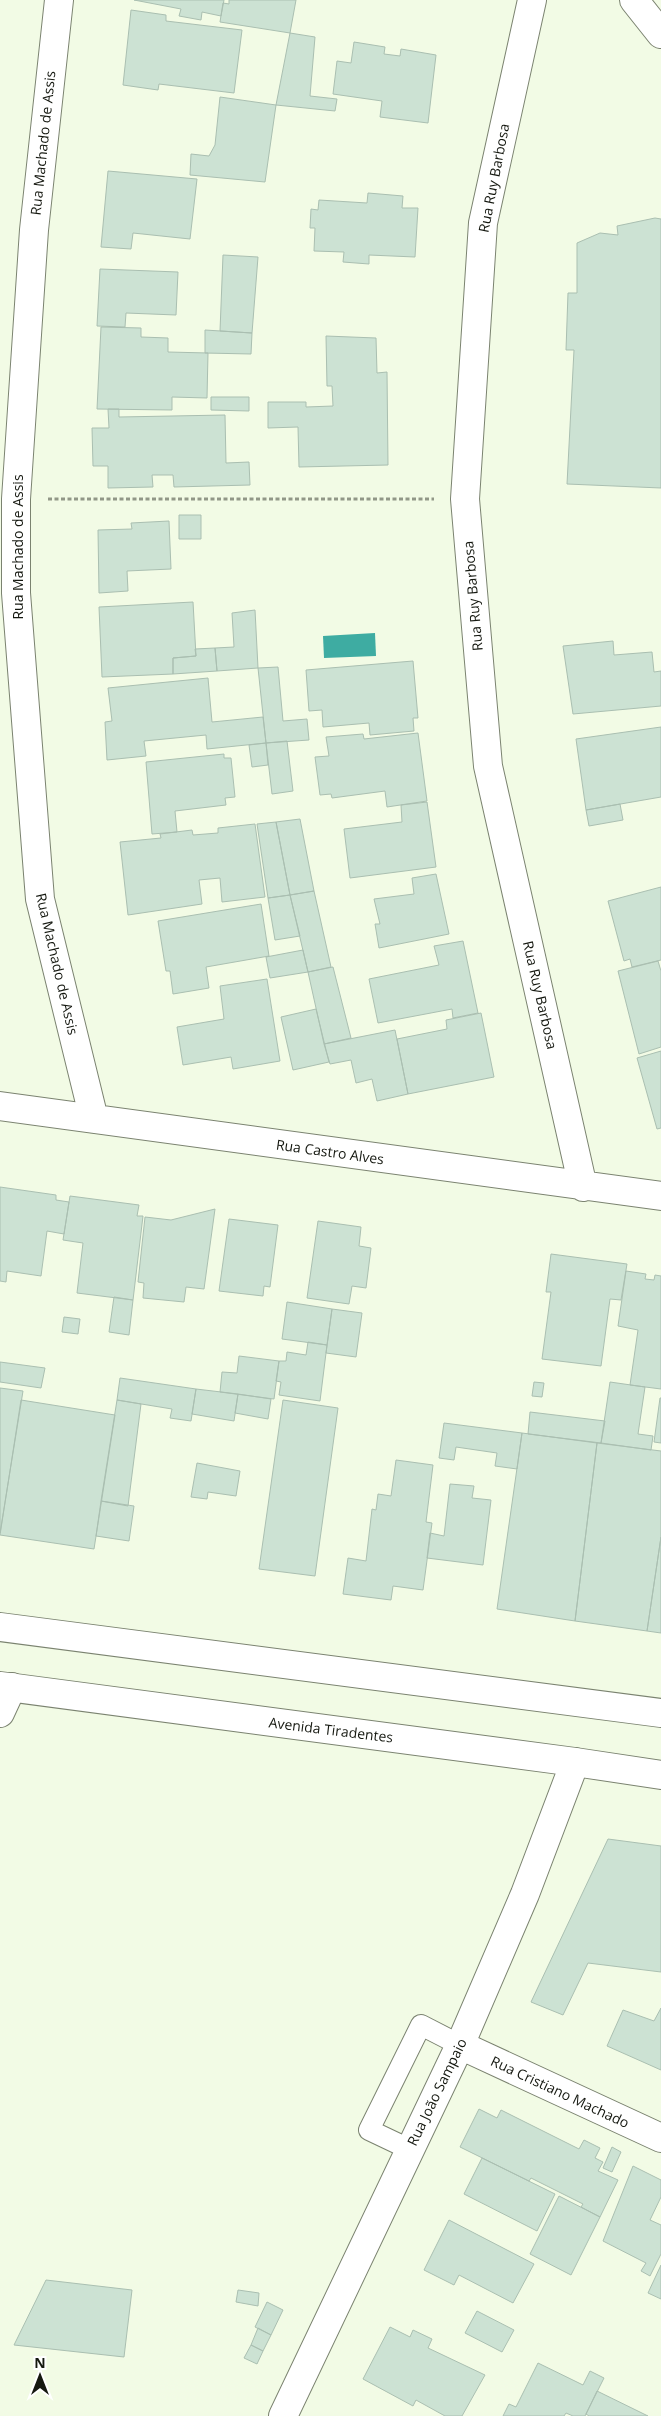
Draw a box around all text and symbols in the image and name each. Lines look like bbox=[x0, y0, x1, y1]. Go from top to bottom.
street label: Rua Machado de Assis bbox=[25, 69, 60, 216]
street label: Rua Ruy Barbosa bbox=[474, 122, 513, 234]
street label: Rua Machado de Assis bbox=[8, 474, 27, 620]
street label: Rua Ruy Barbosa bbox=[458, 540, 487, 652]
street label: Rua Machado de Assis bbox=[32, 891, 83, 1037]
street label: Rua Ruy Barbosa bbox=[519, 939, 562, 1051]
street label: Rua Castro Alves bbox=[275, 1135, 385, 1169]
street label: Avenida Tiradentes bbox=[268, 1712, 395, 1747]
street label: Rua João Sampaio bbox=[402, 2035, 471, 2149]
street label: Rua Cristiano Machado bbox=[488, 2051, 633, 2132]
north arrow bbox=[15, 2351, 65, 2401]
text: N bbox=[34, 2353, 46, 2372]

